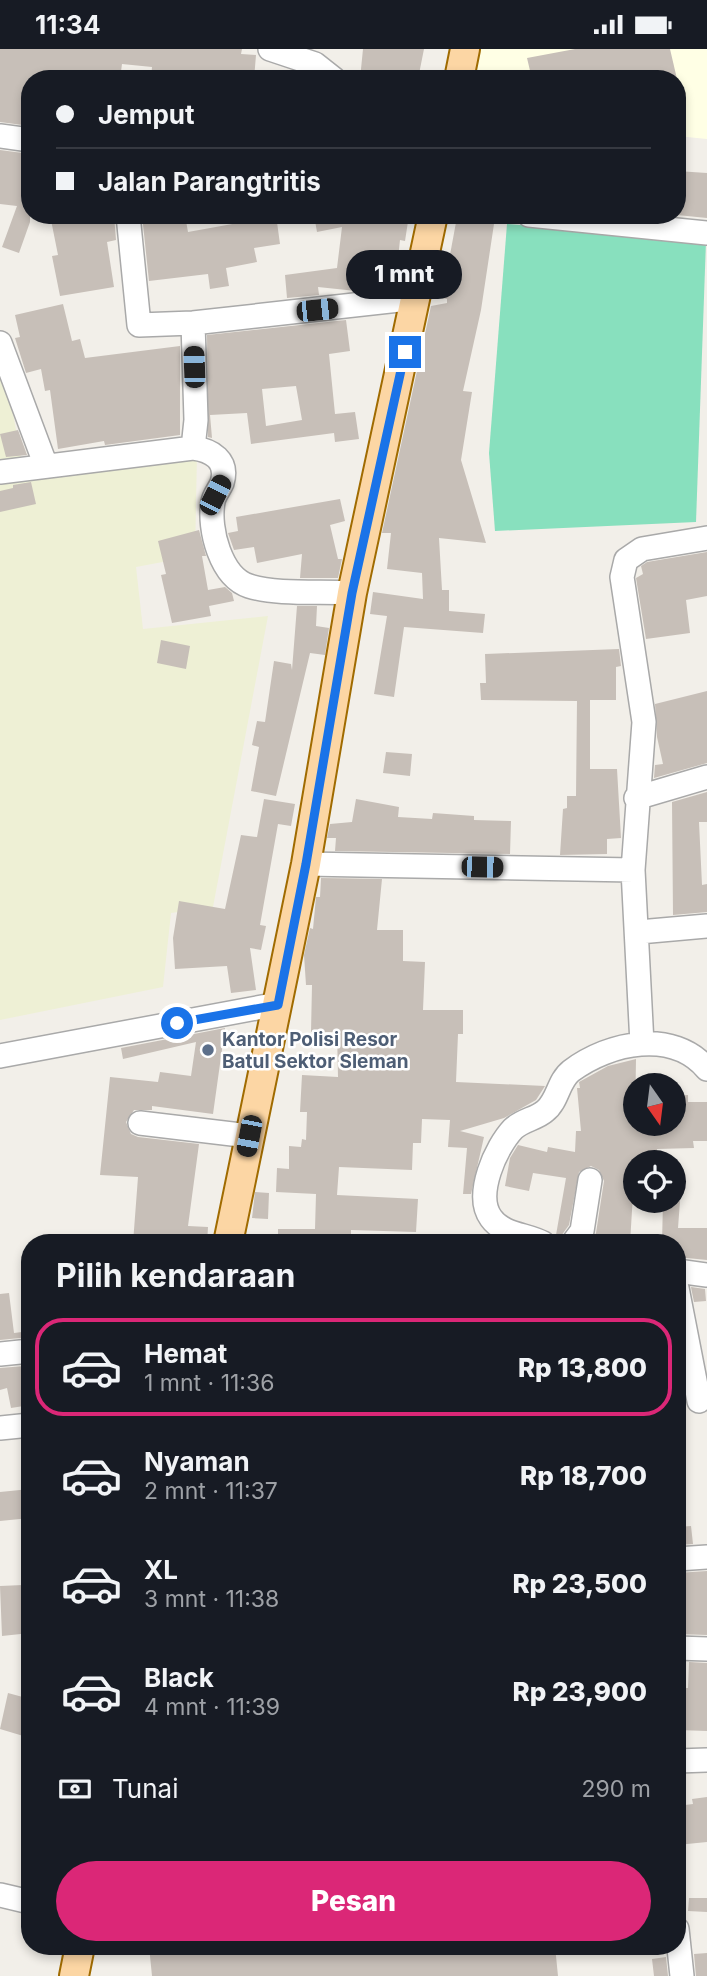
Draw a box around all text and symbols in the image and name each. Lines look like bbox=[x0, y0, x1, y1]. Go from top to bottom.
text: 11:34 bbox=[35, 9, 100, 40]
text: Jemput bbox=[98, 99, 195, 130]
text: Jalan Parangtritis bbox=[98, 166, 321, 197]
callout: 1 mnt bbox=[347, 251, 463, 299]
text: 1 mnt bbox=[374, 260, 434, 288]
car bbox=[296, 297, 339, 323]
route end bbox=[389, 336, 421, 368]
car bbox=[183, 346, 206, 388]
car bbox=[197, 472, 234, 518]
car bbox=[461, 856, 504, 878]
route start bbox=[161, 1007, 193, 1039]
place label: Kantor Polisi Resor Batul Sektor Sleman bbox=[222, 1028, 409, 1073]
marker: Kantor Polisi Resor Batul Sektor Sleman bbox=[200, 1042, 216, 1058]
north arrow bbox=[623, 1073, 686, 1136]
map controls bbox=[623, 1073, 686, 1213]
car bbox=[235, 1113, 264, 1159]
button: locate bbox=[623, 1150, 686, 1213]
text: Pilih kendaraan bbox=[56, 1256, 296, 1295]
icon: car bbox=[60, 1336, 123, 1399]
text: Hemat bbox=[144, 1338, 227, 1369]
text: Rp 13,800 bbox=[518, 1352, 647, 1383]
text: 1 mnt · 11:36 bbox=[144, 1369, 274, 1397]
icon: car bbox=[60, 1444, 123, 1507]
text: Nyaman bbox=[144, 1446, 250, 1477]
text: Rp 18,700 bbox=[520, 1460, 647, 1491]
text: 2 mnt · 11:37 bbox=[144, 1477, 278, 1505]
icon: car bbox=[60, 1552, 123, 1615]
text: XL bbox=[144, 1554, 178, 1585]
text: Rp 23,500 bbox=[512, 1568, 647, 1599]
text: 3 mnt · 11:38 bbox=[144, 1585, 279, 1613]
icon: car bbox=[60, 1660, 123, 1723]
text: Black bbox=[144, 1662, 214, 1693]
text: Rp 23,900 bbox=[512, 1676, 647, 1707]
text: 4 mnt · 11:39 bbox=[144, 1693, 280, 1721]
icon: cash bbox=[56, 1770, 94, 1808]
text: Tunai bbox=[112, 1773, 179, 1804]
text: 290 m bbox=[582, 1775, 651, 1803]
button: Pesan bbox=[56, 1861, 651, 1941]

